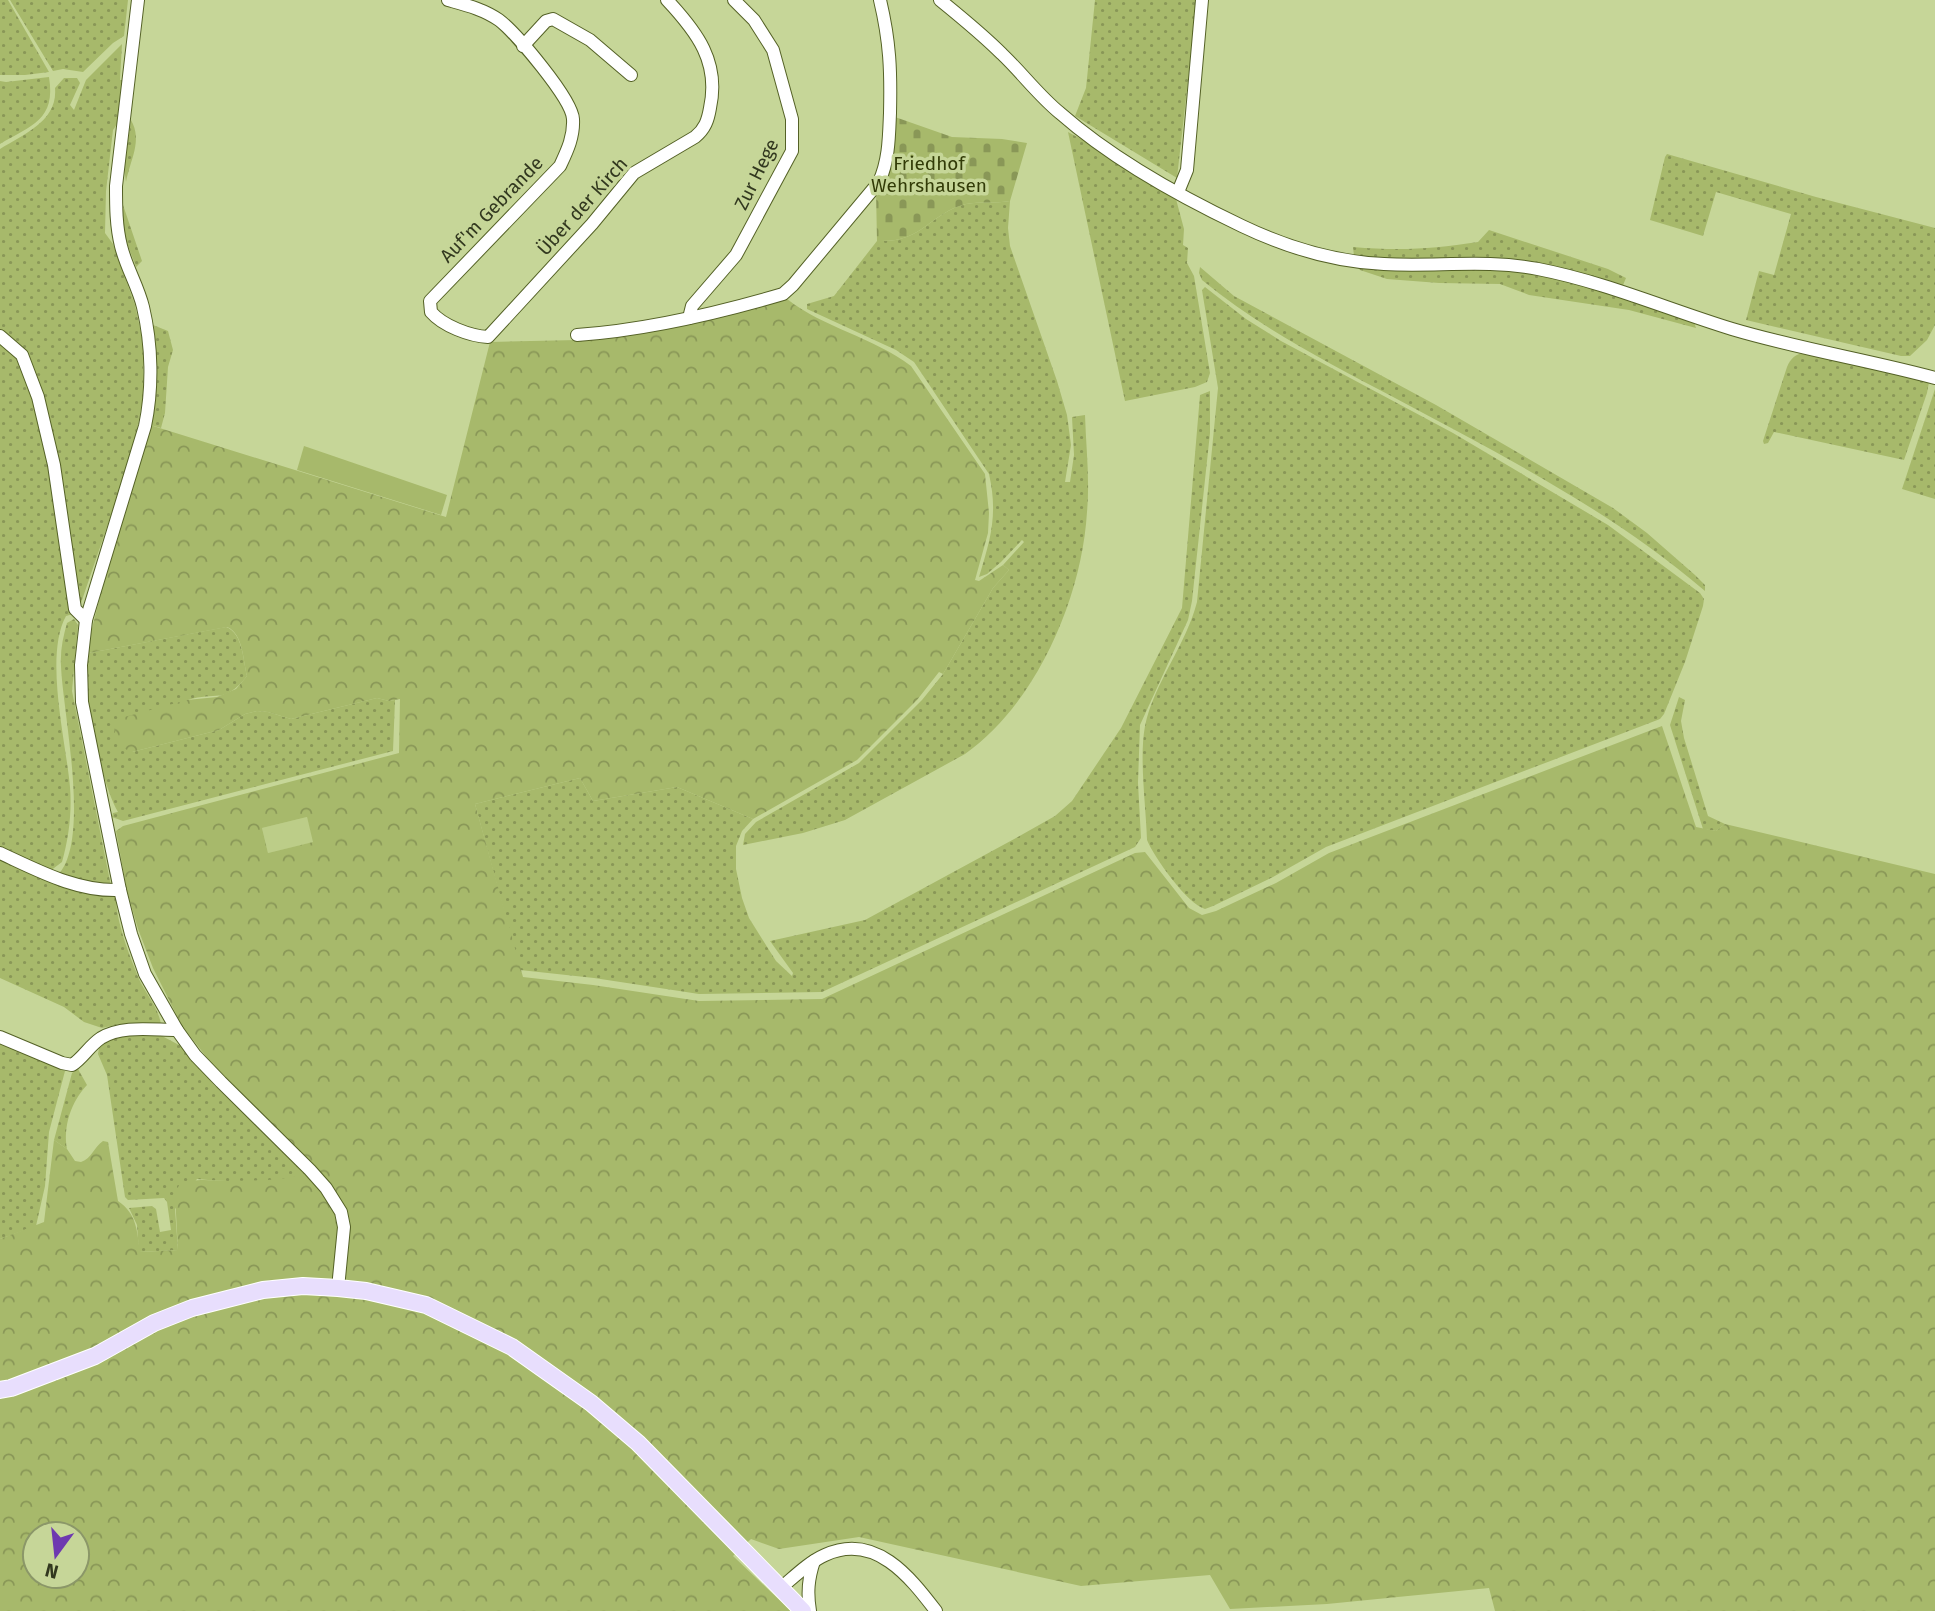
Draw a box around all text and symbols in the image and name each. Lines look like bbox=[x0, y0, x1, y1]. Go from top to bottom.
street label: Zur Hege bbox=[729, 135, 783, 213]
street label: Auf'm Gebrande bbox=[435, 152, 548, 267]
street label: Über der Kirch bbox=[532, 152, 632, 260]
park label: Friedhof Wehrshausen bbox=[871, 152, 987, 197]
north arrow bbox=[21, 1520, 91, 1590]
text: N bbox=[43, 1558, 61, 1584]

